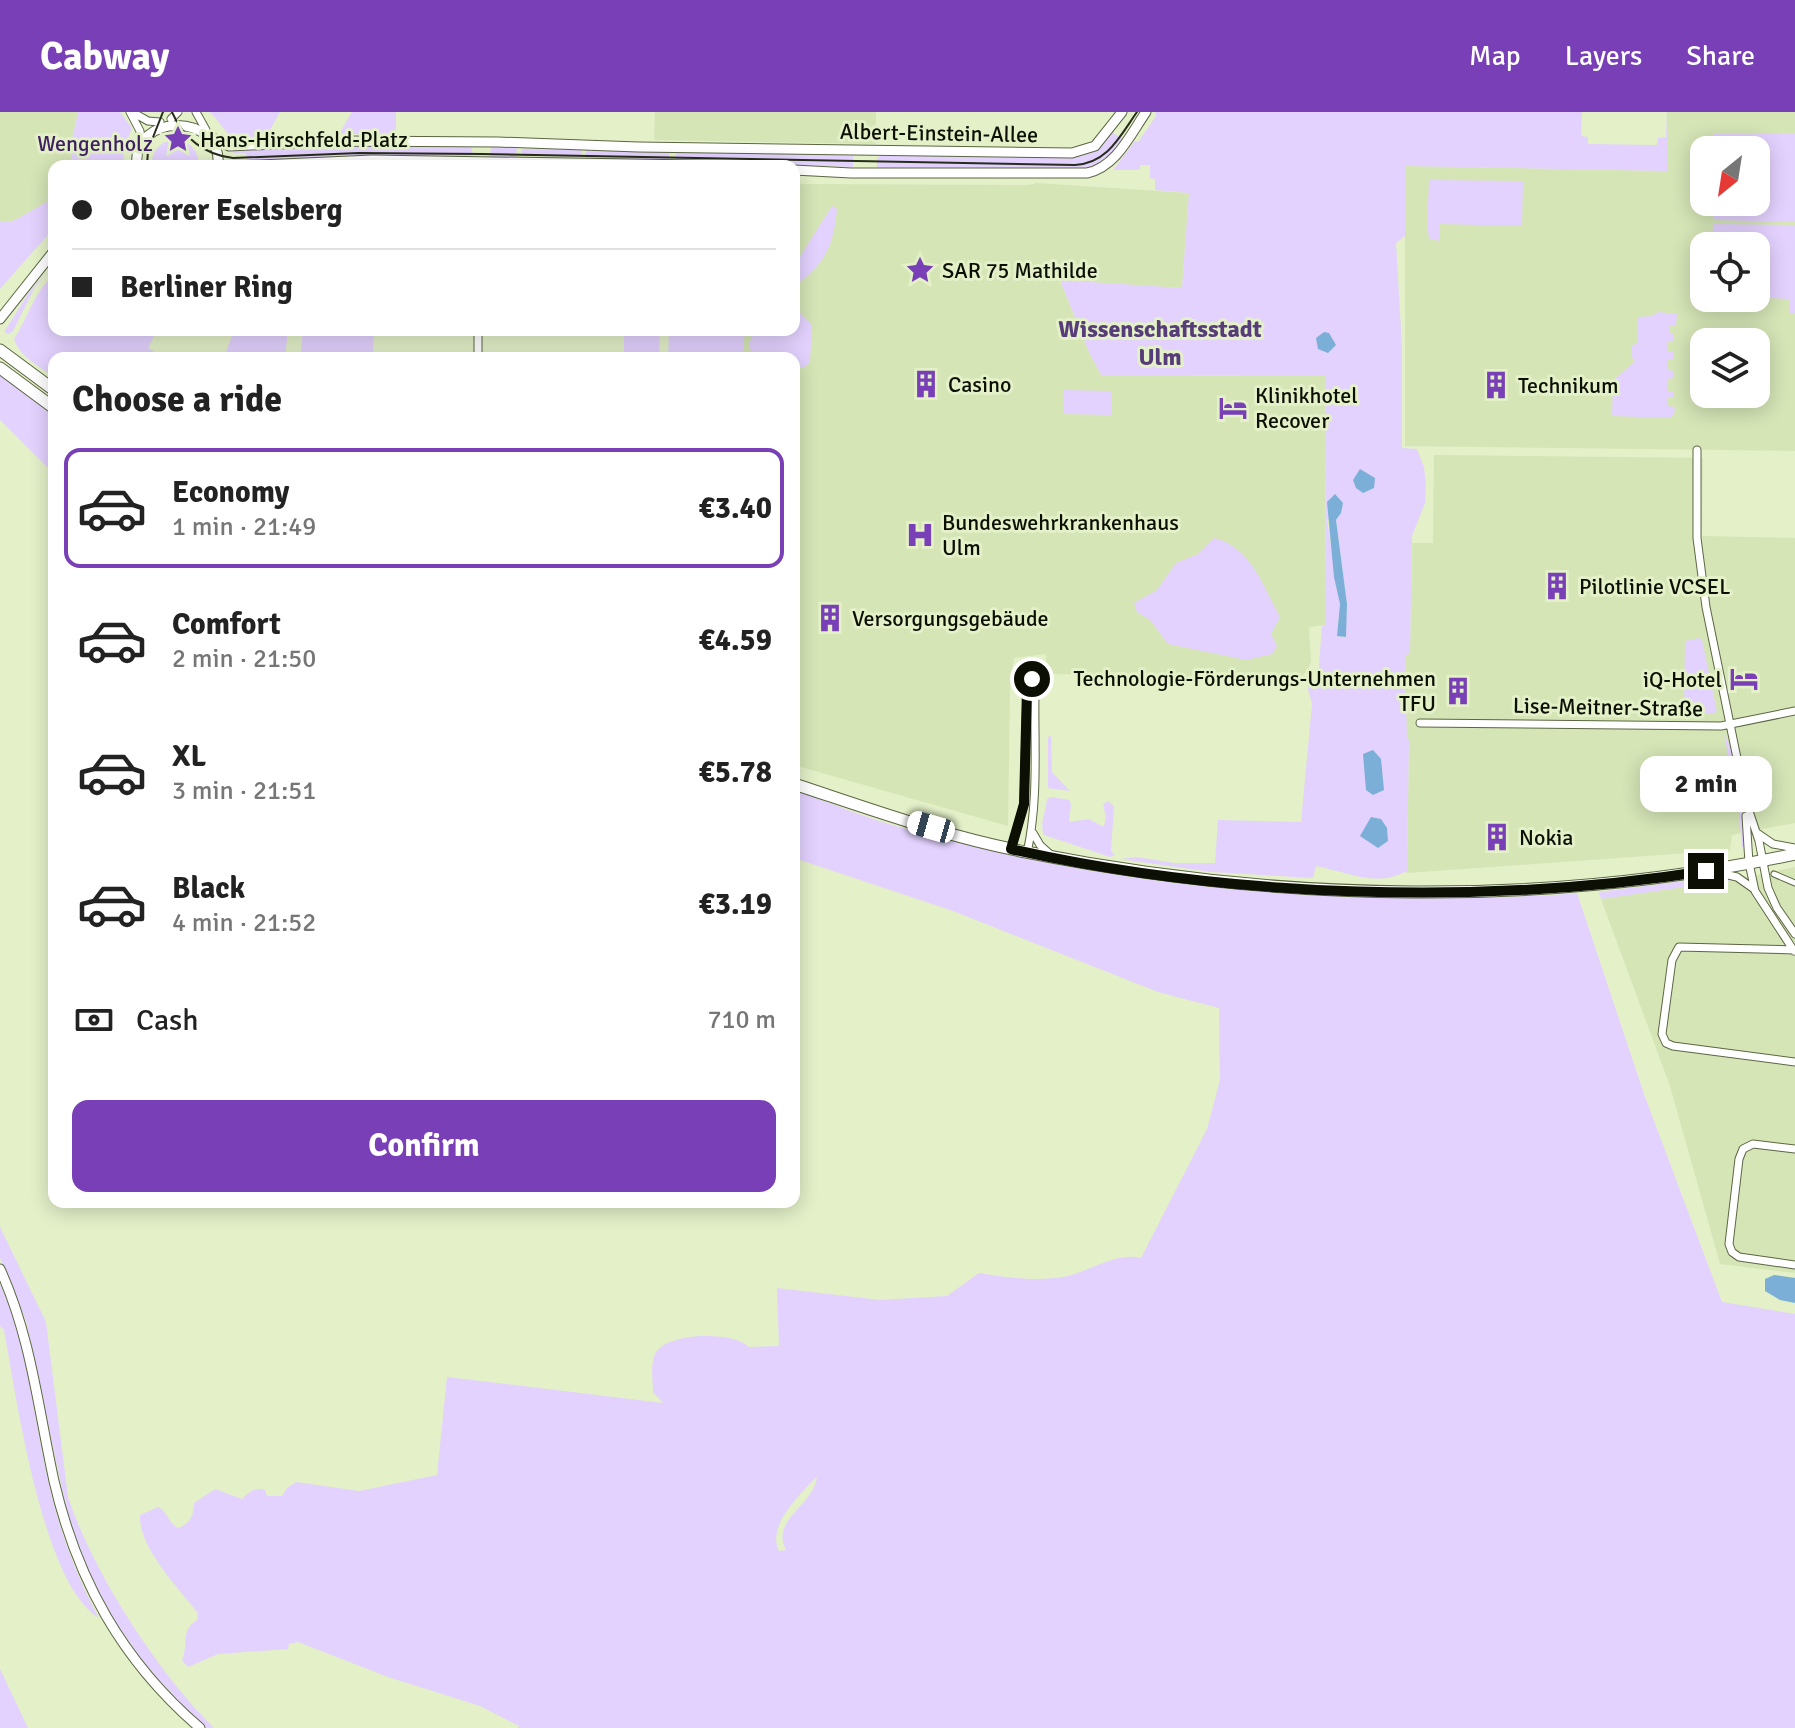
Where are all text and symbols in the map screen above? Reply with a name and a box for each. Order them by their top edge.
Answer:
text: Cabway [40,33,169,80]
text: Map [1469,39,1521,73]
text: Layers [1565,39,1642,73]
text: Share [1686,39,1755,73]
street label: Albert-Einstein-Allee [840,118,1038,148]
place icon: Hans-Hirschfeld-Platz [163,124,193,154]
place label: Hans-Hirschfeld-Platz [200,126,408,153]
park label: Wengenholz [37,130,153,157]
north arrow [1690,136,1770,216]
map controls [1690,136,1770,408]
text: Oberer Eselsberg [120,192,342,229]
button: locate [1690,232,1770,312]
place icon: SAR 75 Mathilde [905,255,935,285]
place label: SAR 75 Mathilde [942,257,1098,284]
text: Berliner Ring [120,269,293,306]
district label: Wissenschaftsstadt Ulm [1058,314,1262,372]
button: layers [1690,328,1770,408]
building icon: Casino [911,369,941,399]
building icon: Technikum [1481,370,1511,400]
place label: Casino [948,371,1011,398]
place label: Technikum [1518,372,1619,399]
text: Choose a ride [72,377,282,422]
place label: Klinikhotel Recover [1255,382,1358,434]
hotel icon: Klinikhotel Recover [1218,393,1248,423]
icon: car [76,472,148,544]
text: Economy [172,474,289,511]
text: €3.40 [699,490,772,527]
place label: Bundeswehrkrankenhaus Ulm [942,509,1179,561]
text: 1 min · 21:49 [172,511,316,543]
hospital icon: Bundeswehrkrankenhaus Ulm [905,520,935,550]
building icon: Pilotlinie VCSEL [1542,571,1572,601]
place label: Pilotlinie VCSEL [1579,573,1730,600]
building icon: Versorgungsgebäude [815,603,845,633]
icon: car [76,604,148,676]
place label: Versorgungsgebäude [852,605,1049,632]
text: Comfort [172,606,281,643]
text: €4.59 [699,622,772,659]
text: 2 min · 21:50 [172,643,316,675]
route start [1014,661,1050,697]
hotel icon: iQ-Hotel [1729,664,1759,694]
place label: Technologie-Förderungs-Unternehmen TFU [1074,665,1436,717]
place label: iQ-Hotel [1643,666,1722,693]
building icon: Technologie-Förderungs-Unternehmen TFU [1443,676,1473,706]
street label: Lise-Meitner-Straße [1513,692,1703,722]
icon: car [76,736,148,808]
text: XL [172,738,206,775]
text: €5.78 [699,754,772,791]
callout: 2 min [1640,755,1772,811]
text: 2 min [1675,768,1737,800]
text: 3 min · 21:51 [172,775,316,807]
car [905,809,957,845]
building icon: Nokia [1482,822,1512,852]
place label: Nokia [1519,824,1573,851]
route end [1688,853,1724,889]
icon: car [76,868,148,940]
text: Black [172,870,245,907]
text: €3.19 [699,886,772,923]
text: 4 min · 21:52 [172,907,316,939]
icon: cash [72,998,116,1042]
text: Cash [136,1002,199,1039]
text: 710 m [707,1004,776,1036]
button: Confirm [72,1100,776,1192]

